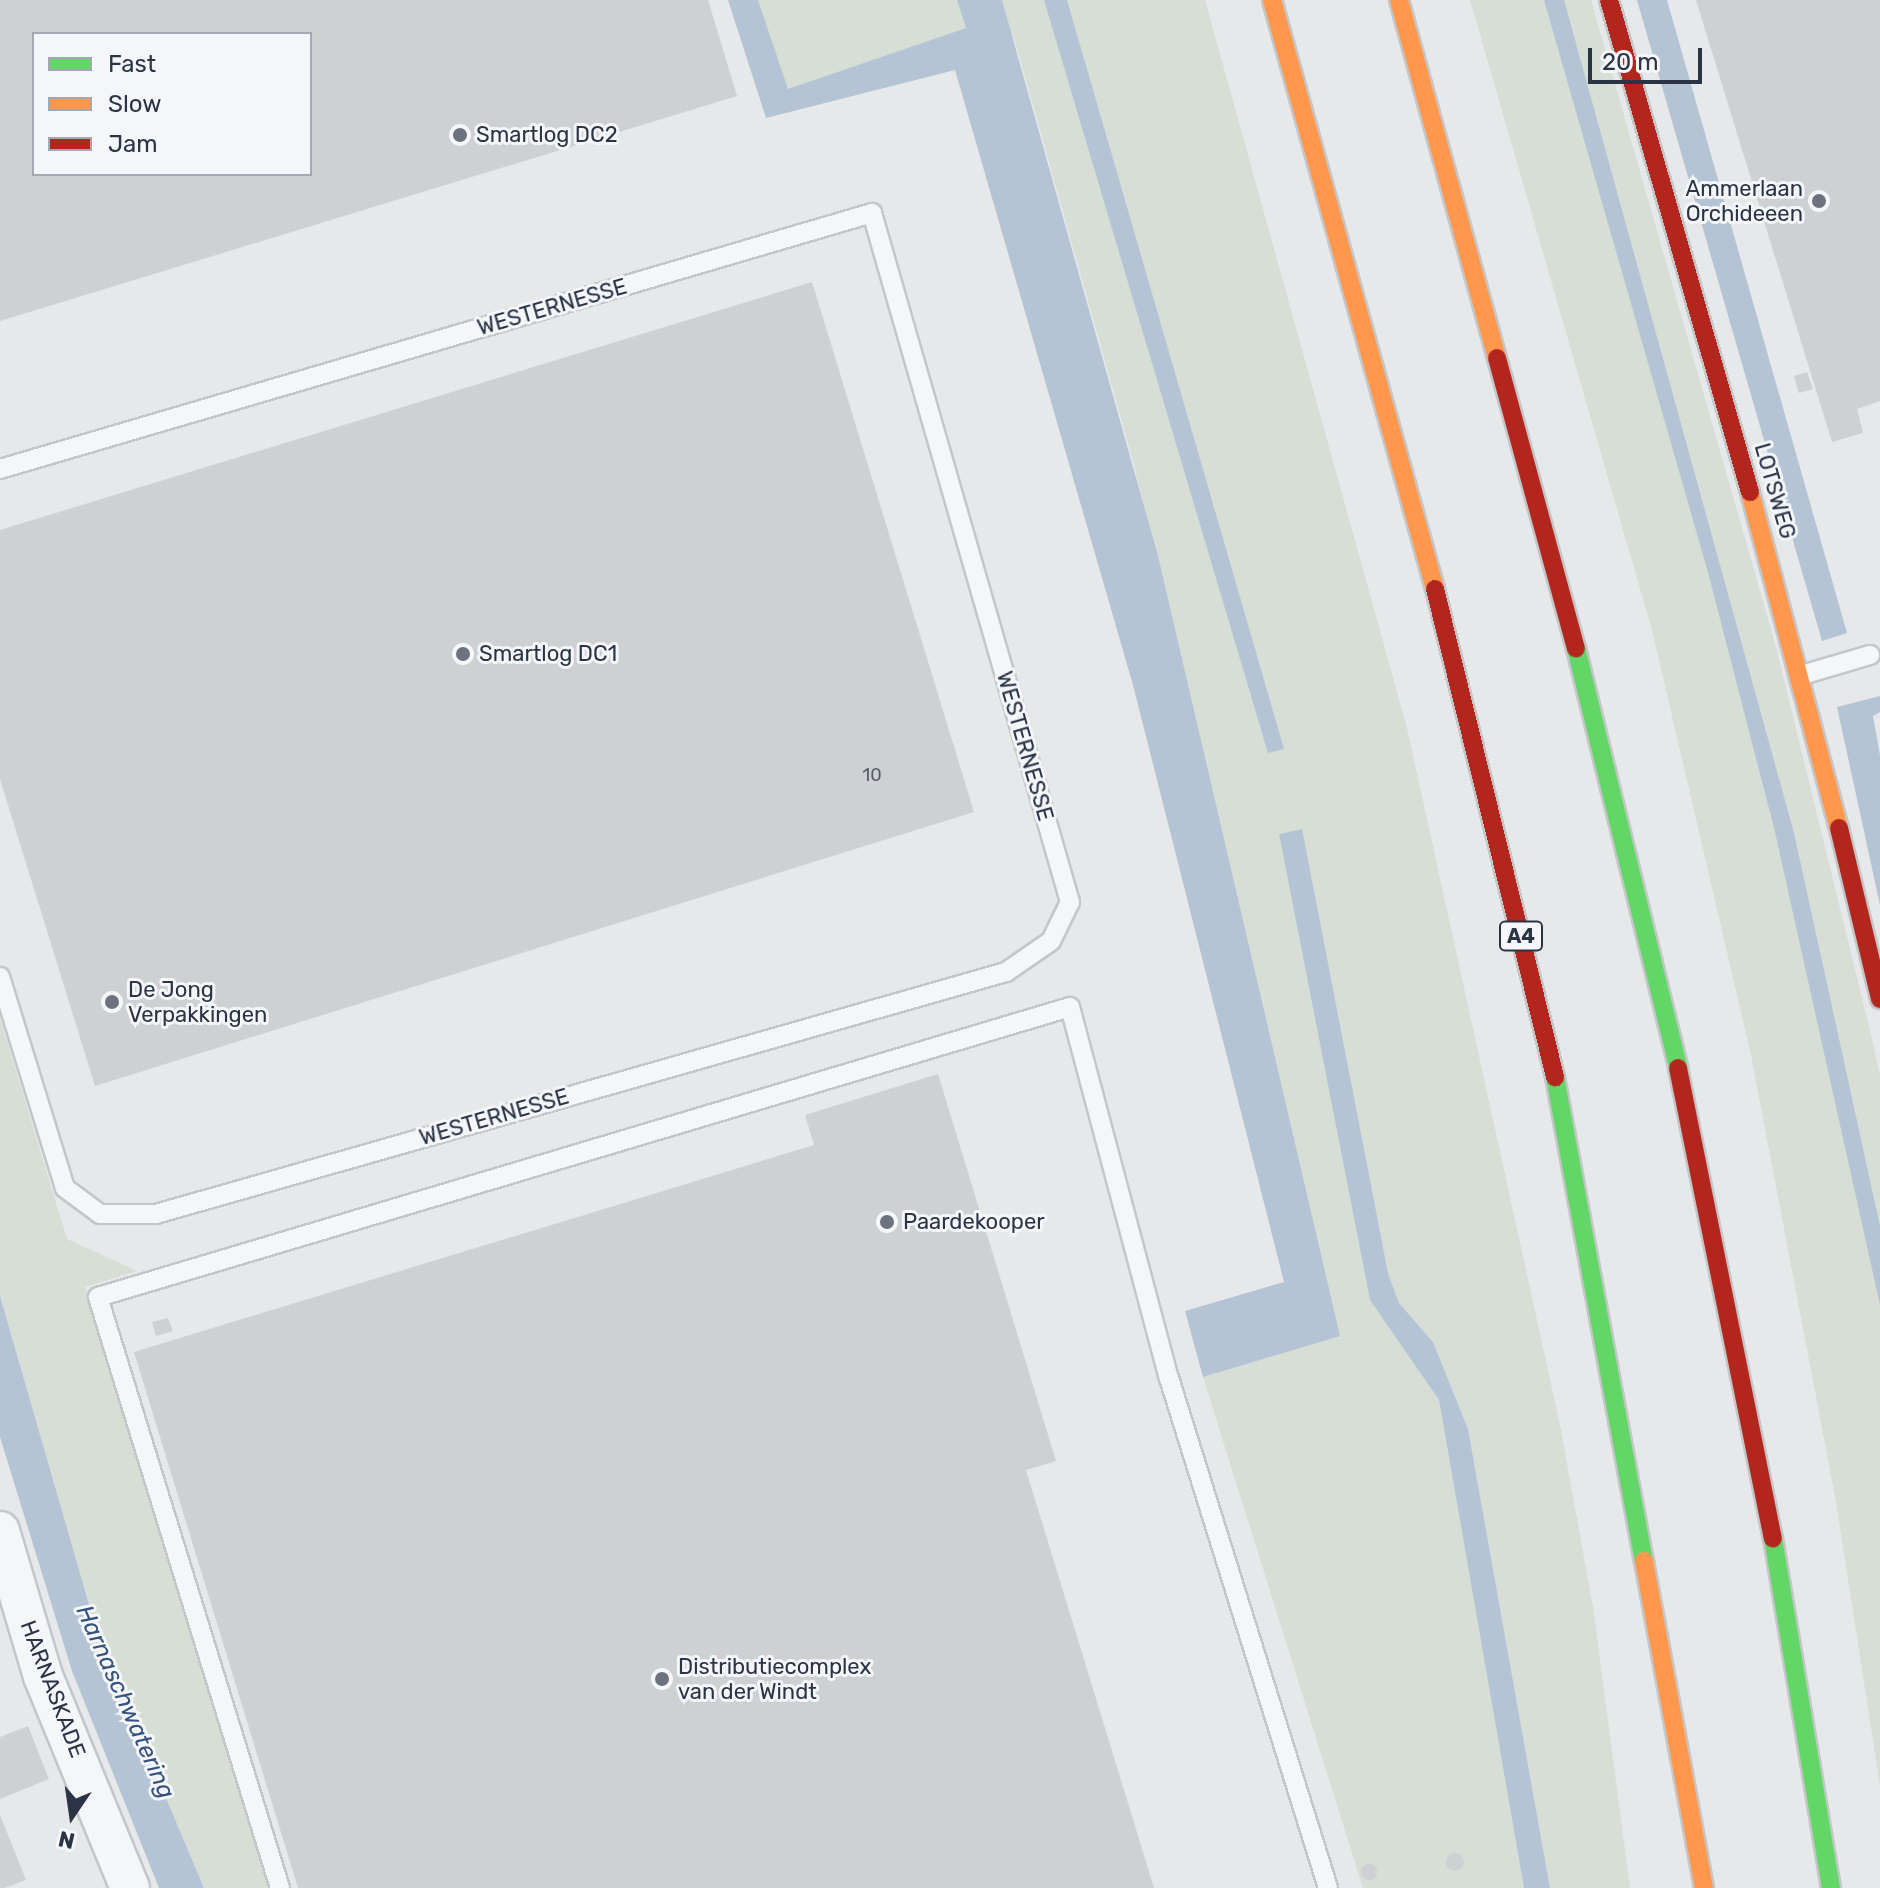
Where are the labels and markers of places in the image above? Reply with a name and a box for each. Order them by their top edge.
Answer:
place label: Smartlog DC2 [476,122,618,148]
marker: Smartlog DC2 [451,126,469,144]
place label: Ammerlaan Orchideeen [1685,175,1803,226]
marker: Ammerlaan Orchideeen [1810,192,1828,210]
place label: Smartlog DC1 [479,641,617,667]
marker: Smartlog DC1 [454,645,472,663]
place label: De Jong Verpakkingen [128,976,267,1028]
marker: De Jong Verpakkingen [103,993,121,1011]
place label: Paardekooper [903,1209,1045,1235]
marker: Paardekooper [878,1213,896,1231]
place label: Distributiecomplex van der Windt [678,1653,871,1704]
marker: Distributiecomplex van der Windt [653,1670,671,1688]

